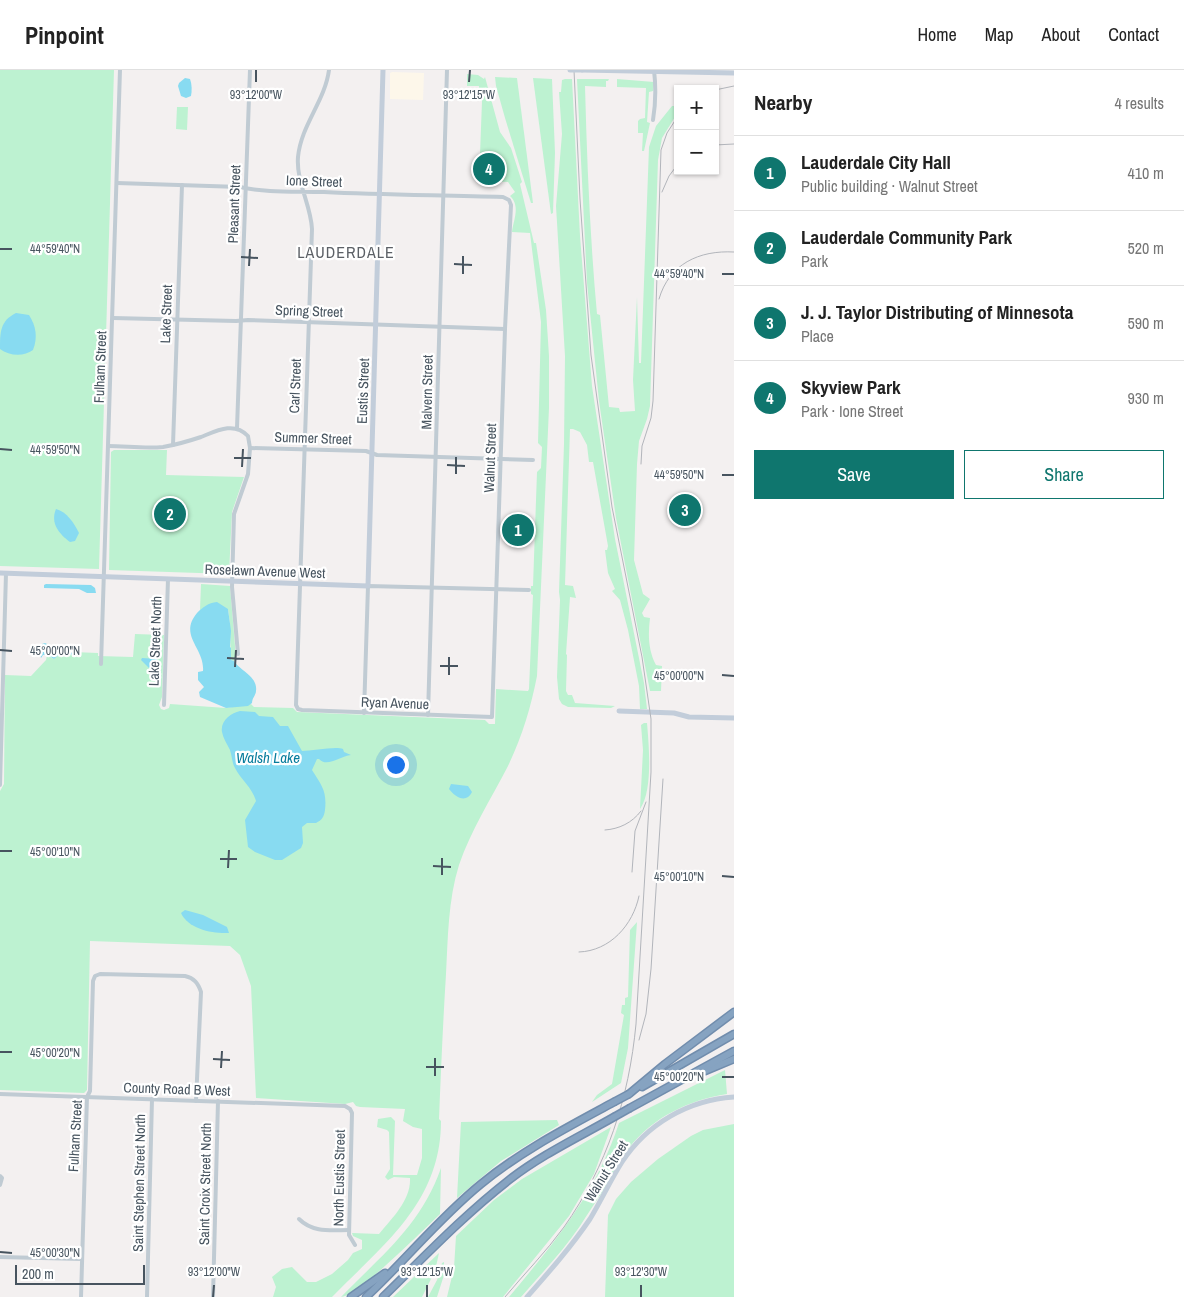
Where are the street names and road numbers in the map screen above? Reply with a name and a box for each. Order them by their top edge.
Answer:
street label: Pleasant Street [224,164,244,244]
street label: Ione Street [286,171,342,191]
street label: Lake Street [156,284,176,344]
street label: Spring Street [275,301,343,321]
street label: Fulham Street [90,331,110,403]
street label: Malvern Street [417,355,437,429]
street label: Carl Street [285,358,305,414]
street label: Eustis Street [353,358,373,424]
street label: Walnut Street [480,423,500,493]
street label: Summer Street [274,428,352,448]
street label: Roselawn Avenue West [204,560,326,582]
street label: Lake Street North [144,596,166,686]
street label: Ryan Avenue [361,693,429,713]
street label: County Road B West [123,1078,231,1100]
street label: Fulham Street [64,1100,86,1172]
street label: Saint Stephen Street North [129,1114,149,1252]
street label: Saint Croix Street North [195,1123,215,1245]
street label: North Eustis Street [329,1129,349,1227]
street label: Walnut Street [580,1137,632,1205]

